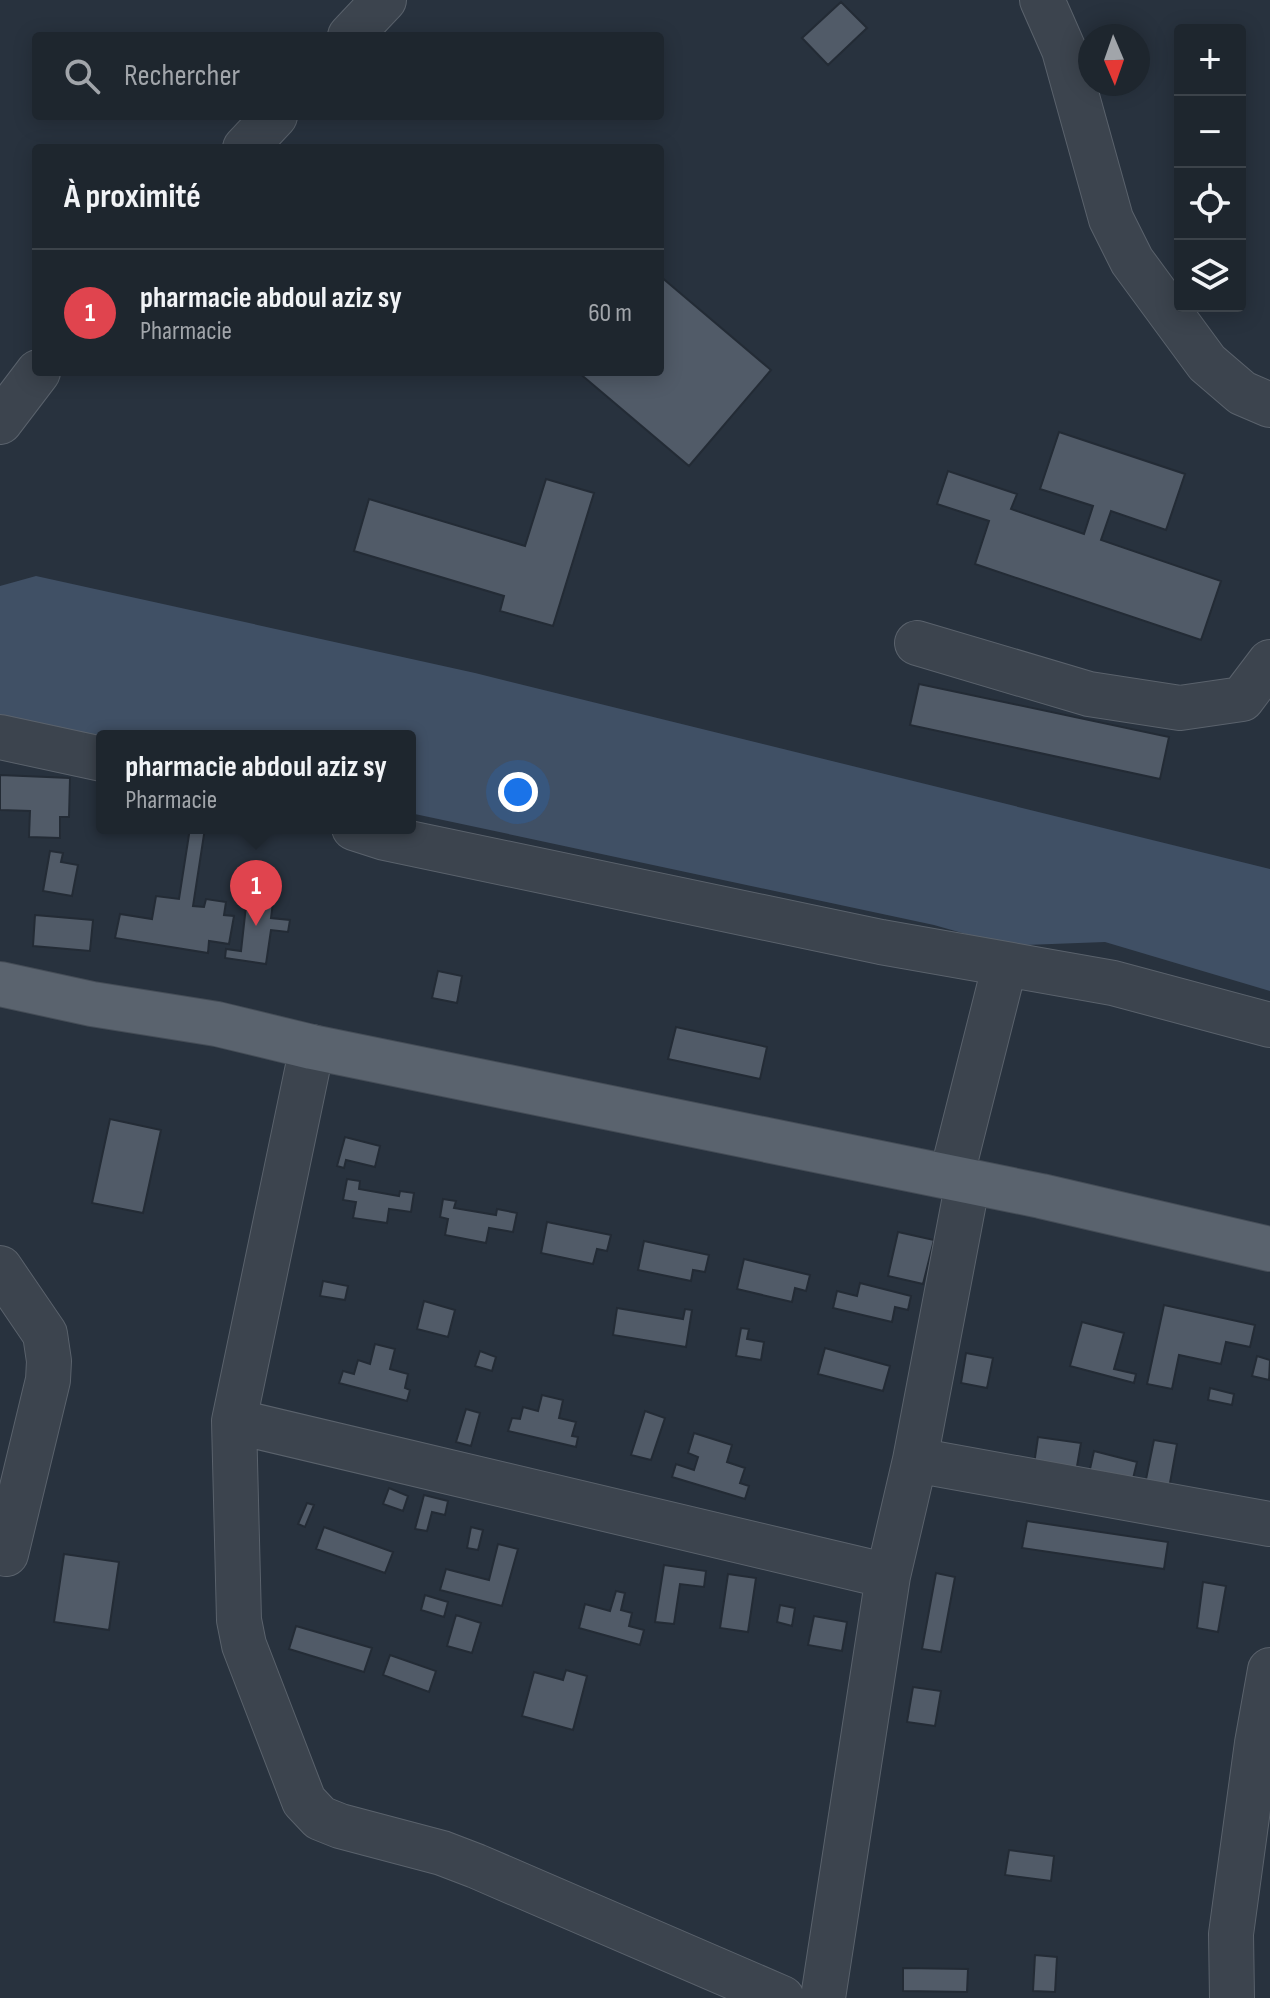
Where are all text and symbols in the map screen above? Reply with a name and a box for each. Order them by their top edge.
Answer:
north arrow [1078,24,1150,96]
map controls [1174,24,1246,312]
button: + [1174,24,1246,96]
search box [32,32,664,120]
icon: search [60,54,104,98]
text: Rechercher [124,58,240,94]
button: − [1174,96,1246,168]
button: locate [1174,168,1246,240]
text: À proximité [64,176,201,217]
button: layers [1174,240,1246,312]
text: pharmacie abdoul aziz sy [140,280,402,316]
text: 1 [85,298,95,329]
text: 60 m [588,298,632,329]
text: Pharmacie [140,316,232,347]
popup [96,730,416,834]
text: pharmacie abdoul aziz sy [125,749,387,785]
your location [498,772,538,812]
text: Pharmacie [125,785,217,816]
pin: 1 [230,860,282,926]

